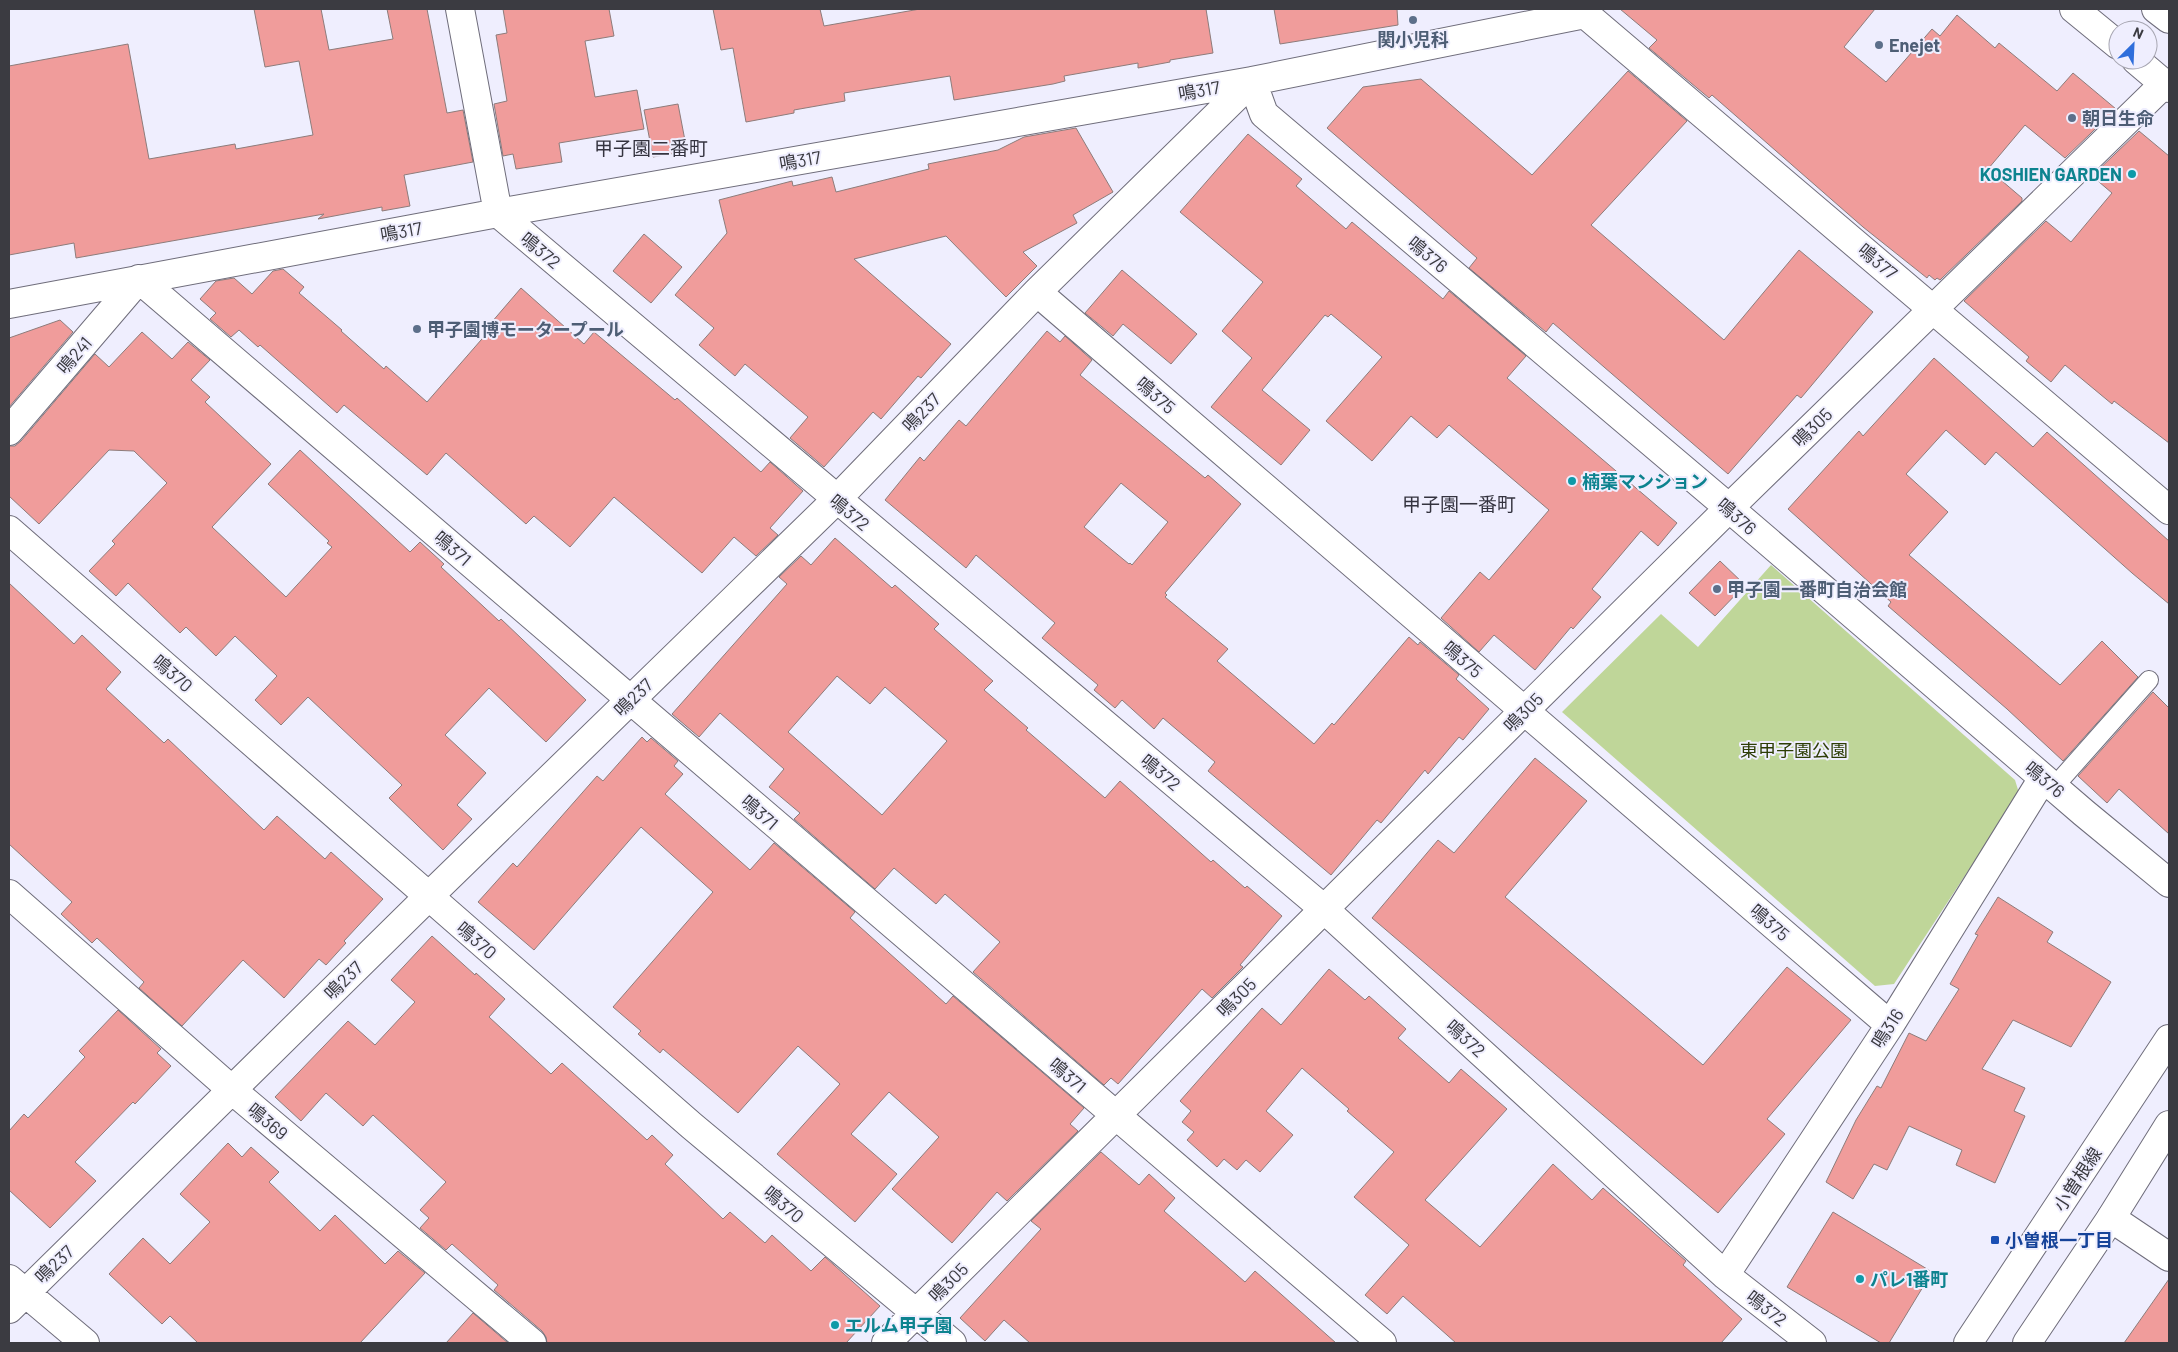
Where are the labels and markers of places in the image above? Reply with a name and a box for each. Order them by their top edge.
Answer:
marker: 関小児科 [1407,14,1419,26]
place label: 関小児科 [1377,28,1449,50]
place label: Enejet [1889,34,1940,56]
marker: Enejet [1873,39,1885,51]
place label: 朝日生命 [2082,107,2154,129]
marker: 朝日生命 [2066,112,2078,124]
place label: KOSHIEN GARDEN [1980,163,2122,185]
marker: KOSHIEN GARDEN [2126,168,2138,180]
place label: 甲子園博モータープール [427,318,624,340]
marker: 甲子園博モータープール [411,323,423,335]
place label: 楠葉マンション [1582,470,1708,492]
marker: 楠葉マンション [1566,475,1578,487]
place label: 甲子園一番町自治会館 [1727,578,1907,600]
marker: 甲子園一番町自治会館 [1711,583,1723,595]
place label: 小曽根一丁目 [2005,1229,2113,1251]
marker: 小曽根一丁目 [1989,1234,2001,1246]
place label: パレ1番町 [1870,1268,1948,1290]
marker: パレ1番町 [1854,1273,1866,1285]
place label: エルム甲子園 [845,1314,953,1336]
marker: エルム甲子園 [829,1319,841,1331]

